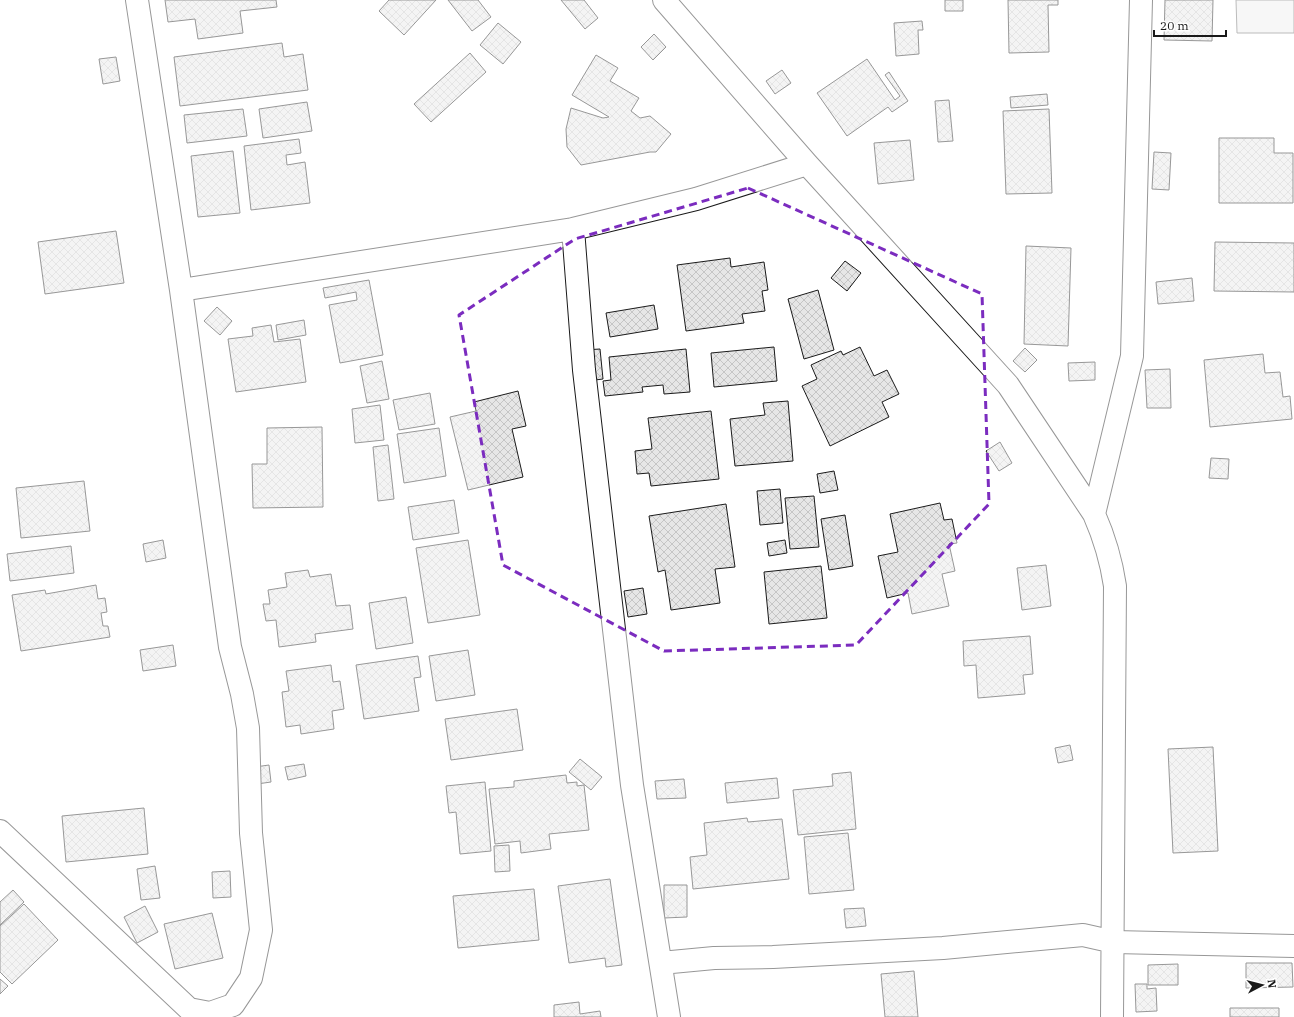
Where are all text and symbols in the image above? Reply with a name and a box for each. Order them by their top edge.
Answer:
scale bar [1154,12,1226,38]
text: 20 m [1160,18,1189,33]
north arrow [1242,965,1282,1005]
text: N [1264,979,1279,989]

